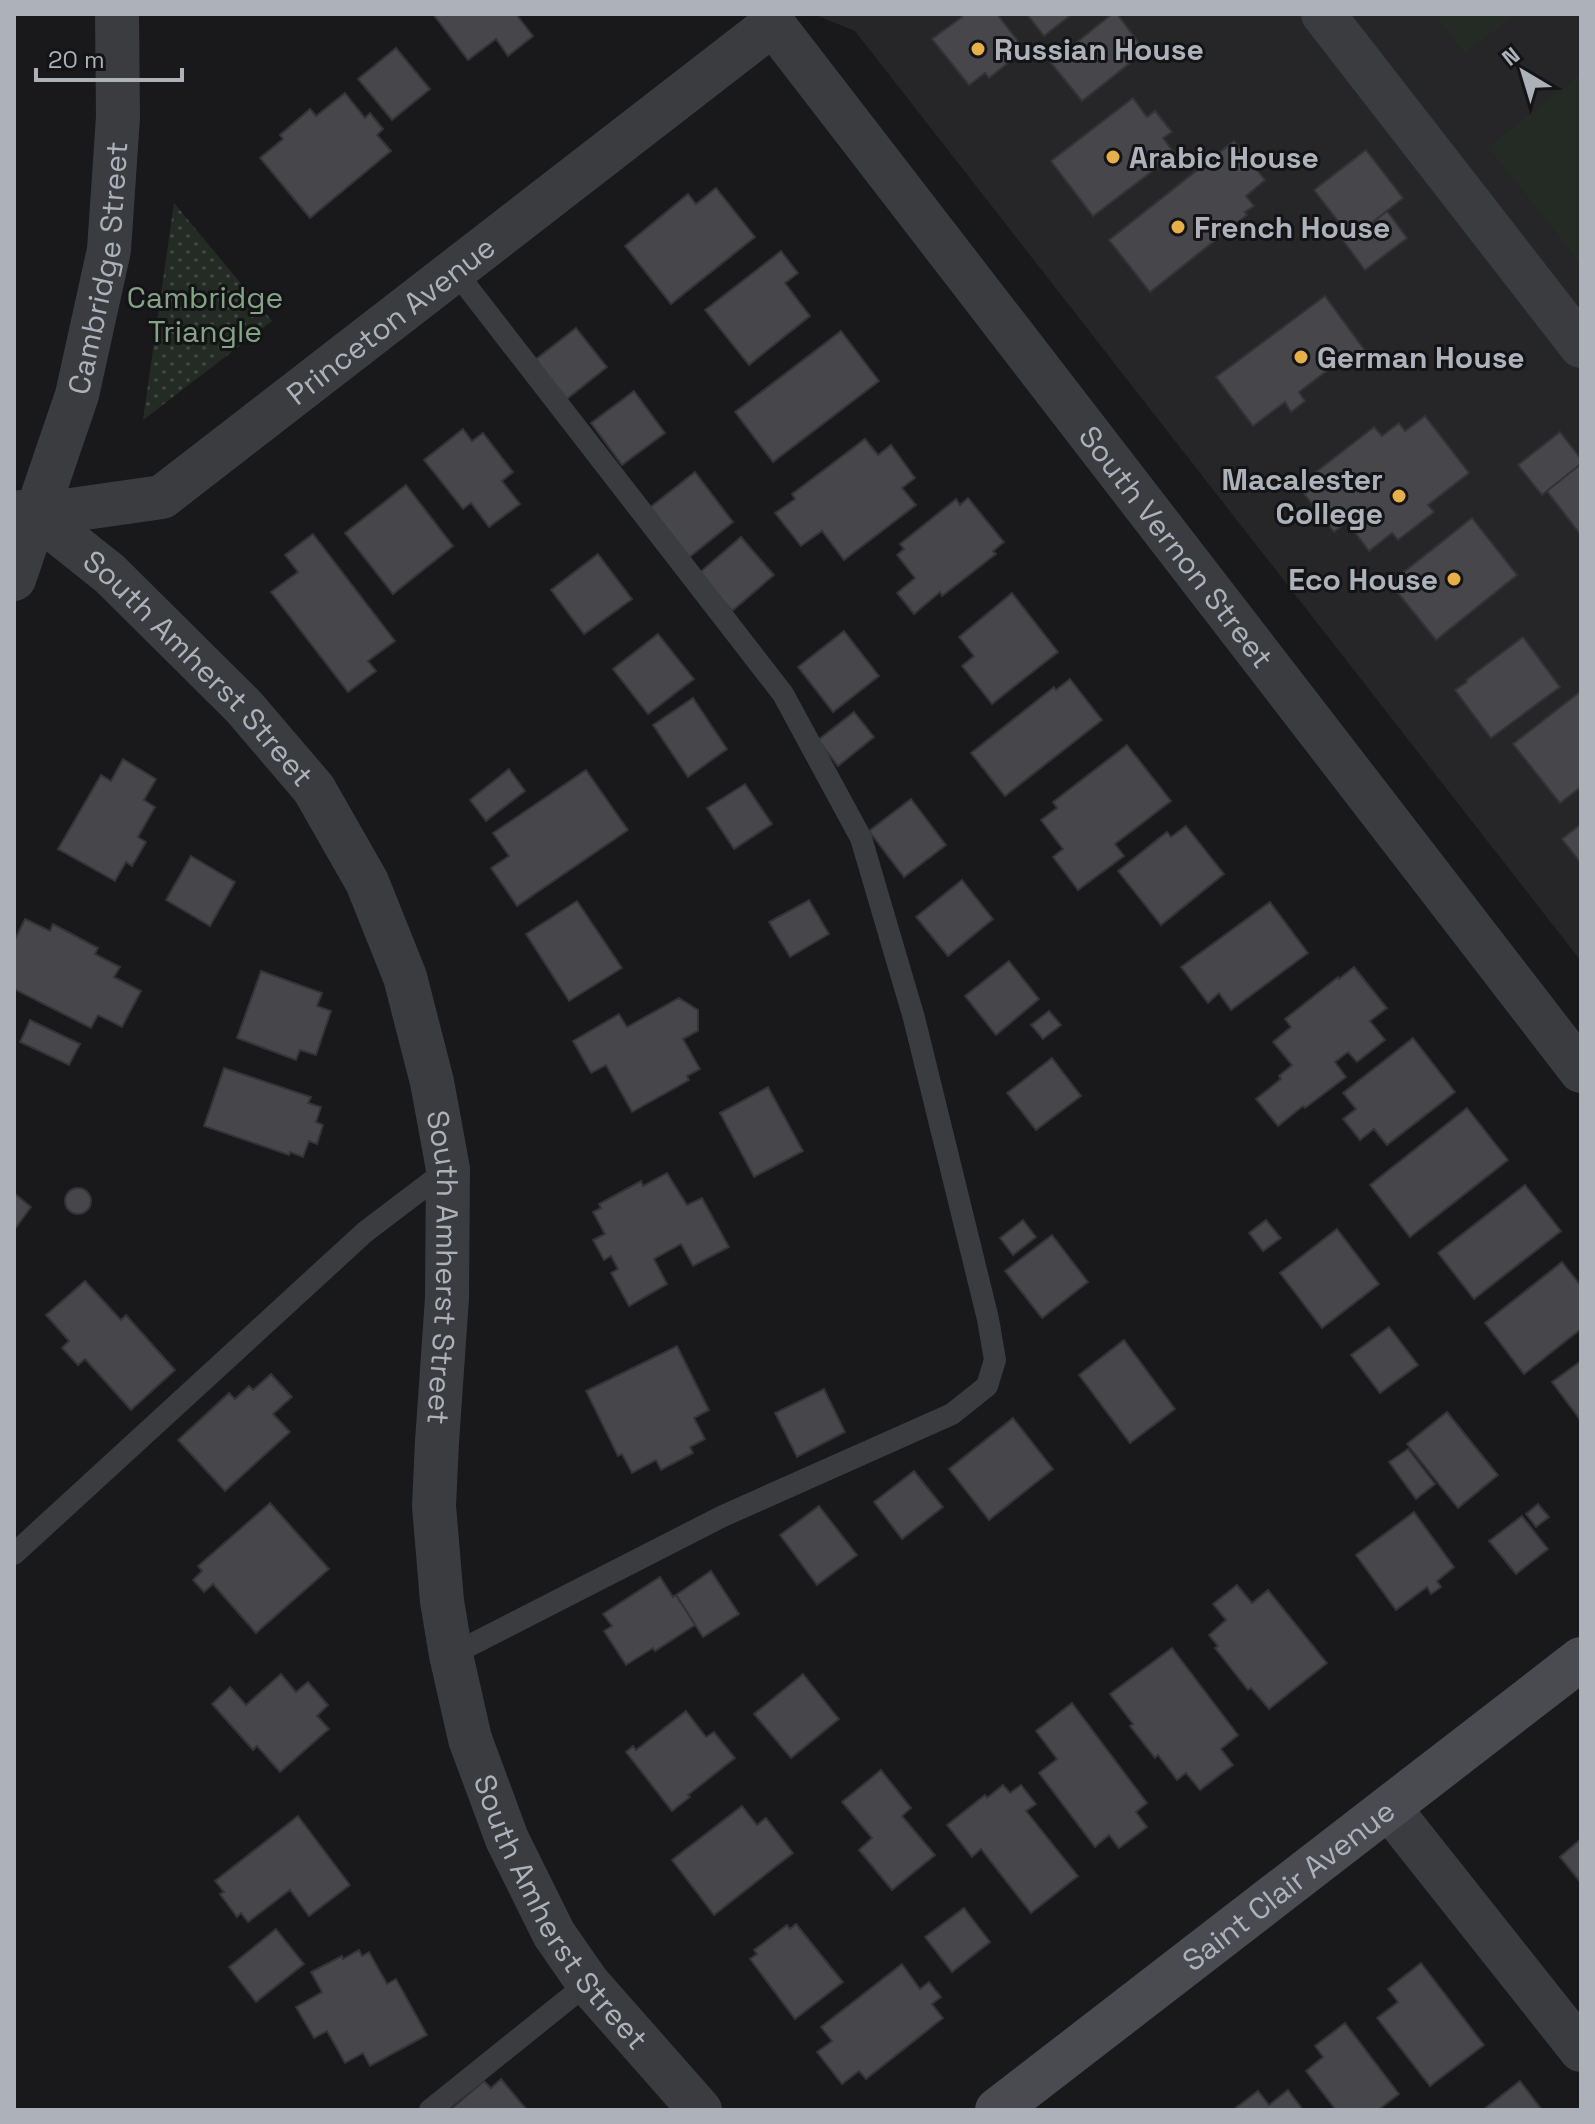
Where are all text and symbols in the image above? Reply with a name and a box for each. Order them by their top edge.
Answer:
place label: Russian House [994,30,1204,69]
scale bar [36,32,182,82]
north arrow [1483,32,1563,112]
marker: Russian House [969,40,987,58]
text: N [1496,41,1525,72]
text: 20 m [48,44,105,75]
place label: Arabic House [1129,138,1319,177]
street label: Cambridge Street [58,140,136,398]
marker: Arabic House [1104,148,1122,166]
place label: French House [1194,208,1390,247]
marker: French House [1169,218,1187,236]
street label: Princeton Avenue [278,227,503,413]
park label: Cambridge Triangle [127,278,283,351]
place label: German House [1317,338,1525,377]
marker: German House [1292,348,1310,366]
street label: South Vernon Street [1071,418,1282,676]
place label: Macalester College [1222,460,1383,533]
marker: Macalester College [1390,487,1408,505]
street label: South Amherst Street [75,541,322,794]
place label: Eco House [1288,560,1438,599]
marker: Eco House [1445,570,1463,588]
street label: South Amherst Street [418,1107,468,1426]
street label: South Amherst Street [465,1769,657,2057]
street label: Saint Clair Avenue [1174,1791,1402,1979]

